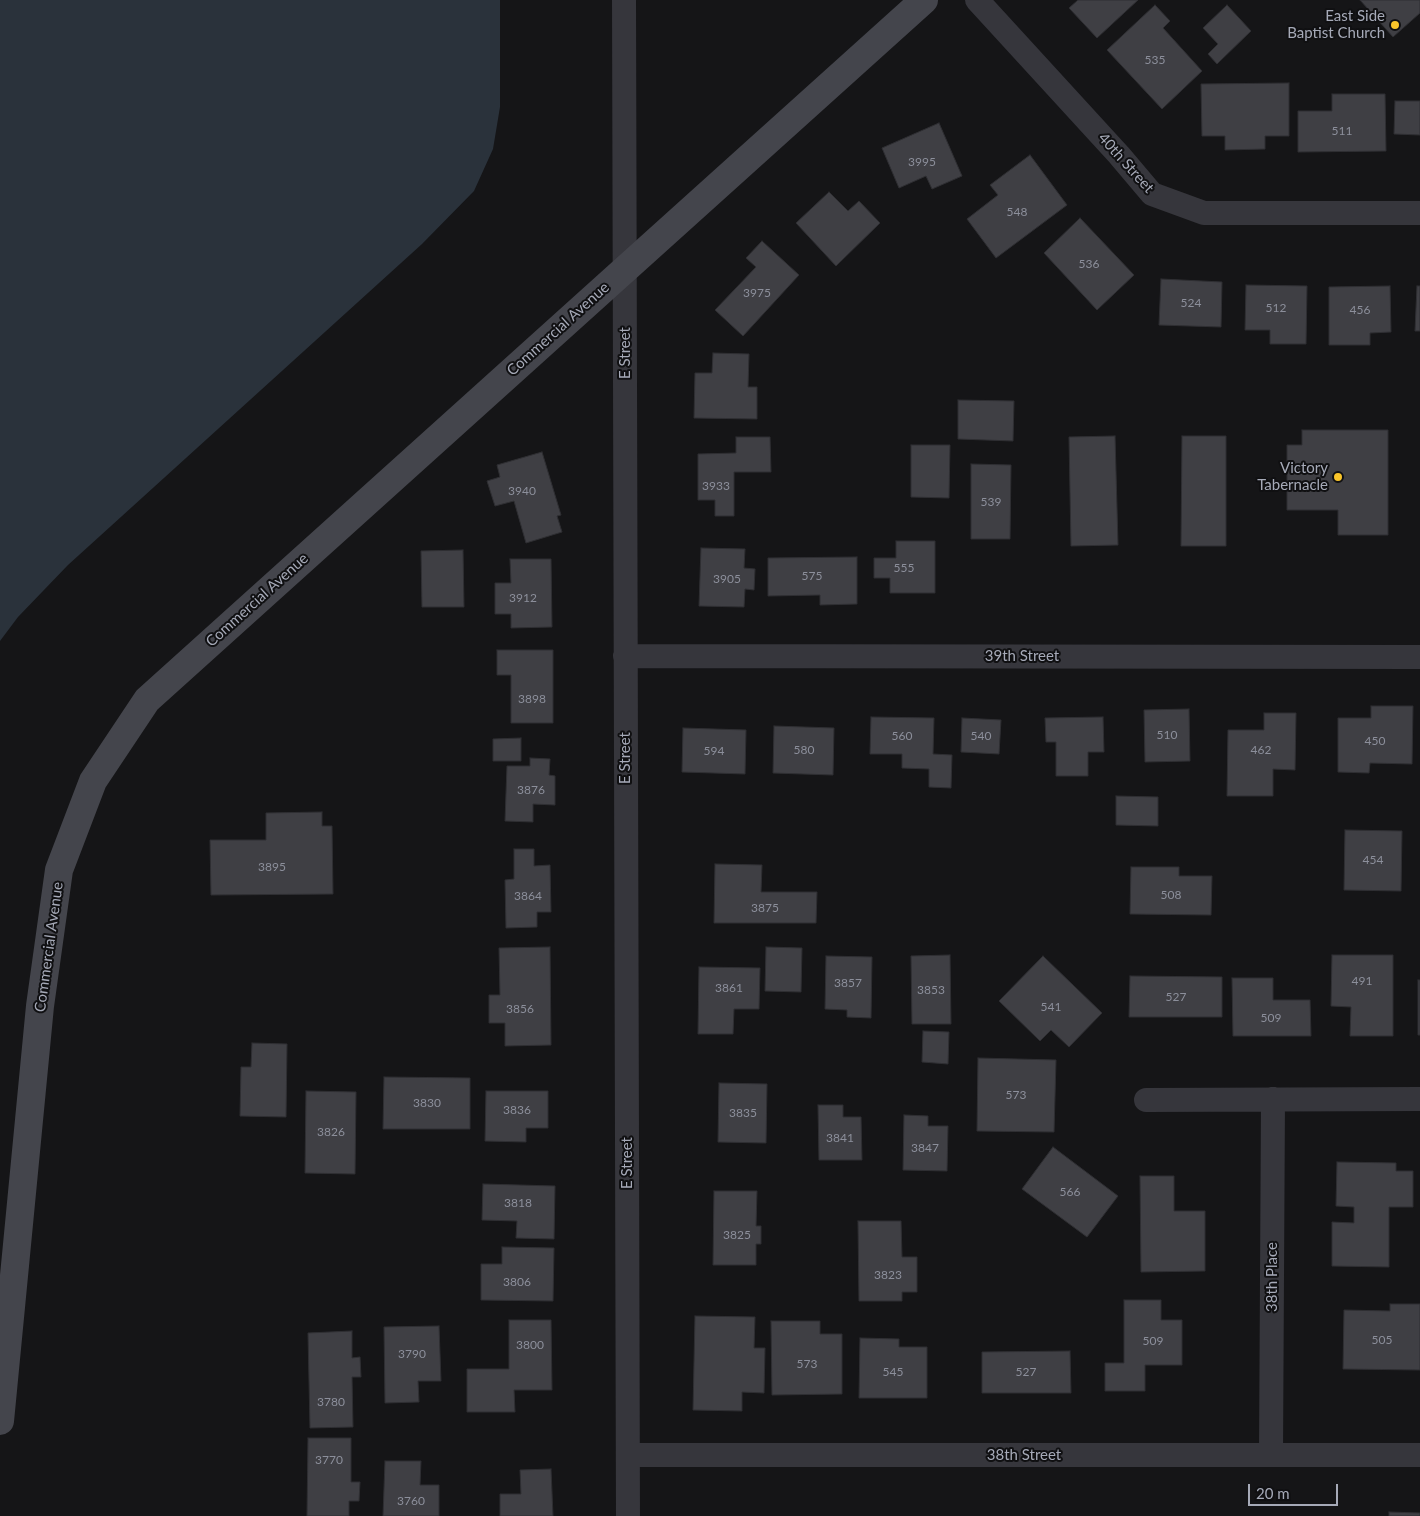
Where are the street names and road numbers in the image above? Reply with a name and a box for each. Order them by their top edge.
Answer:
street label: 40th Street [1094,129,1158,197]
street label: Commercial Avenue [503,278,613,380]
street label: E Street [616,327,634,379]
street label: Commercial Avenue [202,549,312,651]
street label: 39th Street [985,647,1059,665]
street label: E Street [616,732,634,784]
street label: Commercial Avenue [31,881,67,1013]
street label: E Street [618,1137,636,1189]
street label: 38th Place [1263,1242,1281,1312]
street label: 38th Street [987,1446,1061,1464]

